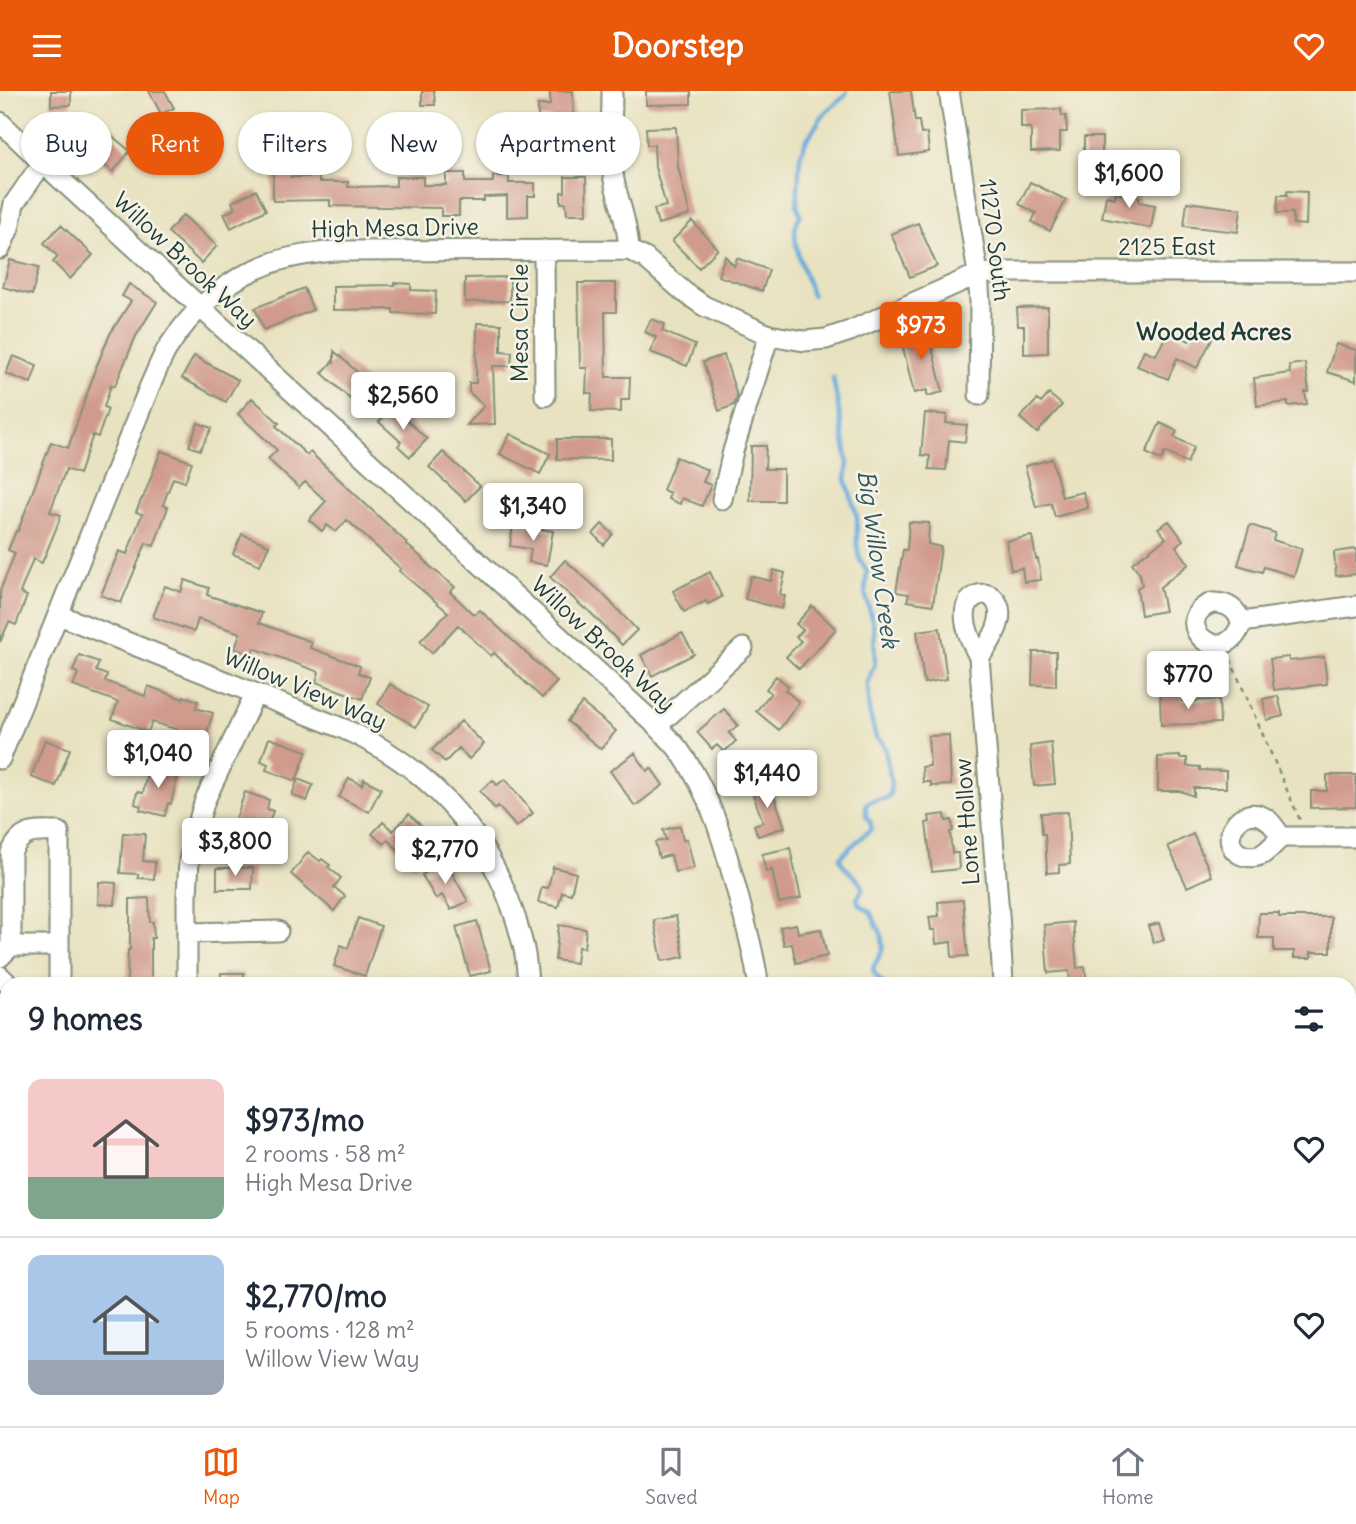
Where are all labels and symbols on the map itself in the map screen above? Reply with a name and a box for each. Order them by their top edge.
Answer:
pin: $1,600 [1072,151,1186,210]
street label: 11270 South [974,177,1017,303]
street label: Willow Brook Way [107,185,263,334]
street label: High Mesa Drive [311,212,479,243]
street label: 2125 East [1118,232,1216,261]
street label: Mesa Circle [505,264,534,382]
pin: $973 [880,303,962,362]
district label: Wooded Acres [1136,316,1292,346]
pin: $2,560 [346,373,460,432]
water label: Big Willow Creek [852,468,907,651]
pin: $1,340 [476,483,590,543]
street label: Willow Brook Way [525,569,681,718]
street label: Willow View Way [219,641,391,736]
pin: $770 [1147,651,1229,711]
pin: $1,040 [101,731,215,790]
pin: $1,440 [710,751,824,810]
street label: Lone Hollow [948,758,985,886]
pin: $3,800 [178,819,292,878]
pin: $2,770 [388,827,502,886]

